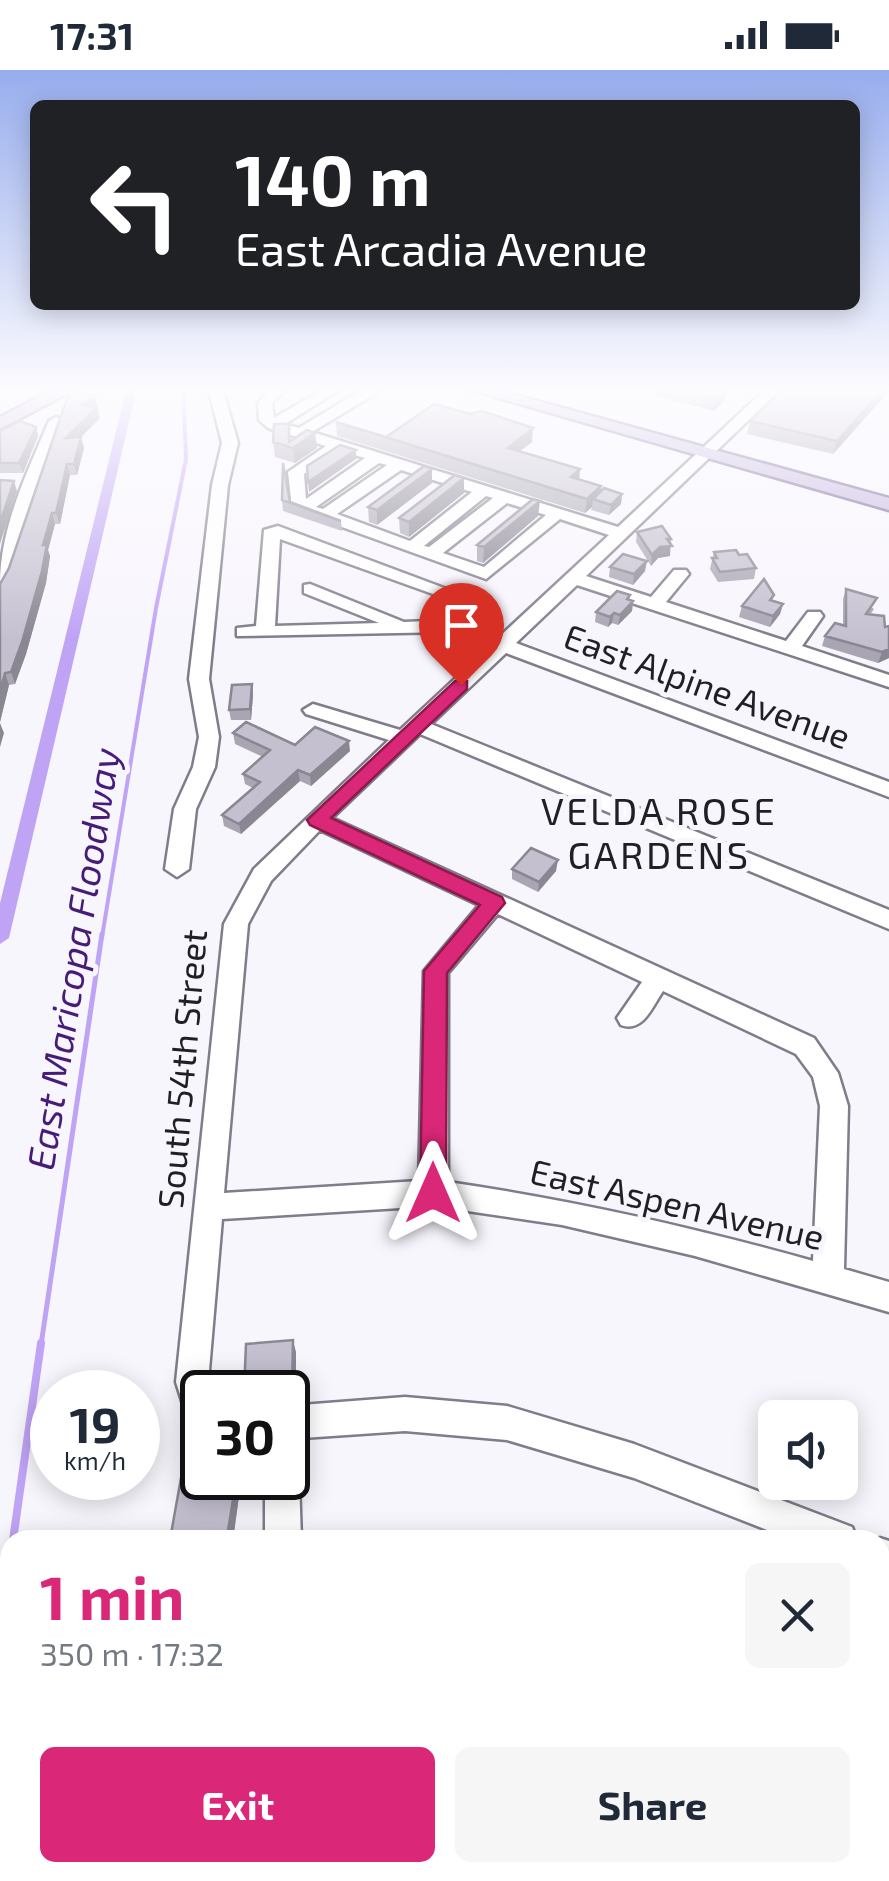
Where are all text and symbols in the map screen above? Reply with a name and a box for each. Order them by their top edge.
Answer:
text: 17:31 [50,12,134,58]
text: 140 m [235,136,431,220]
icon: left [70,140,200,270]
text: East Arcadia Avenue [235,221,647,275]
pin [419,583,504,686]
icon: arrive [434,598,489,653]
street label: East Alpine Avenue [559,614,856,756]
water label: East Maricopa Floodway [16,744,128,1173]
district label: VELDA ROSE GARDENS [541,787,777,877]
street label: South 54th Street [148,928,214,1210]
position arrow [381,1141,485,1245]
street label: East Aspen Avenue [527,1149,828,1257]
speed limit sign: 30 [180,1370,310,1500]
text: 19 [69,1393,121,1453]
map controls [758,1400,858,1500]
button: sound [758,1400,858,1500]
text: km/h [64,1445,126,1475]
text: 1 min [40,1560,184,1632]
button: close [745,1563,850,1668]
text: 350 m · 17:32 [40,1634,224,1672]
button: Exit [40,1747,435,1862]
button: Share [455,1747,850,1862]

